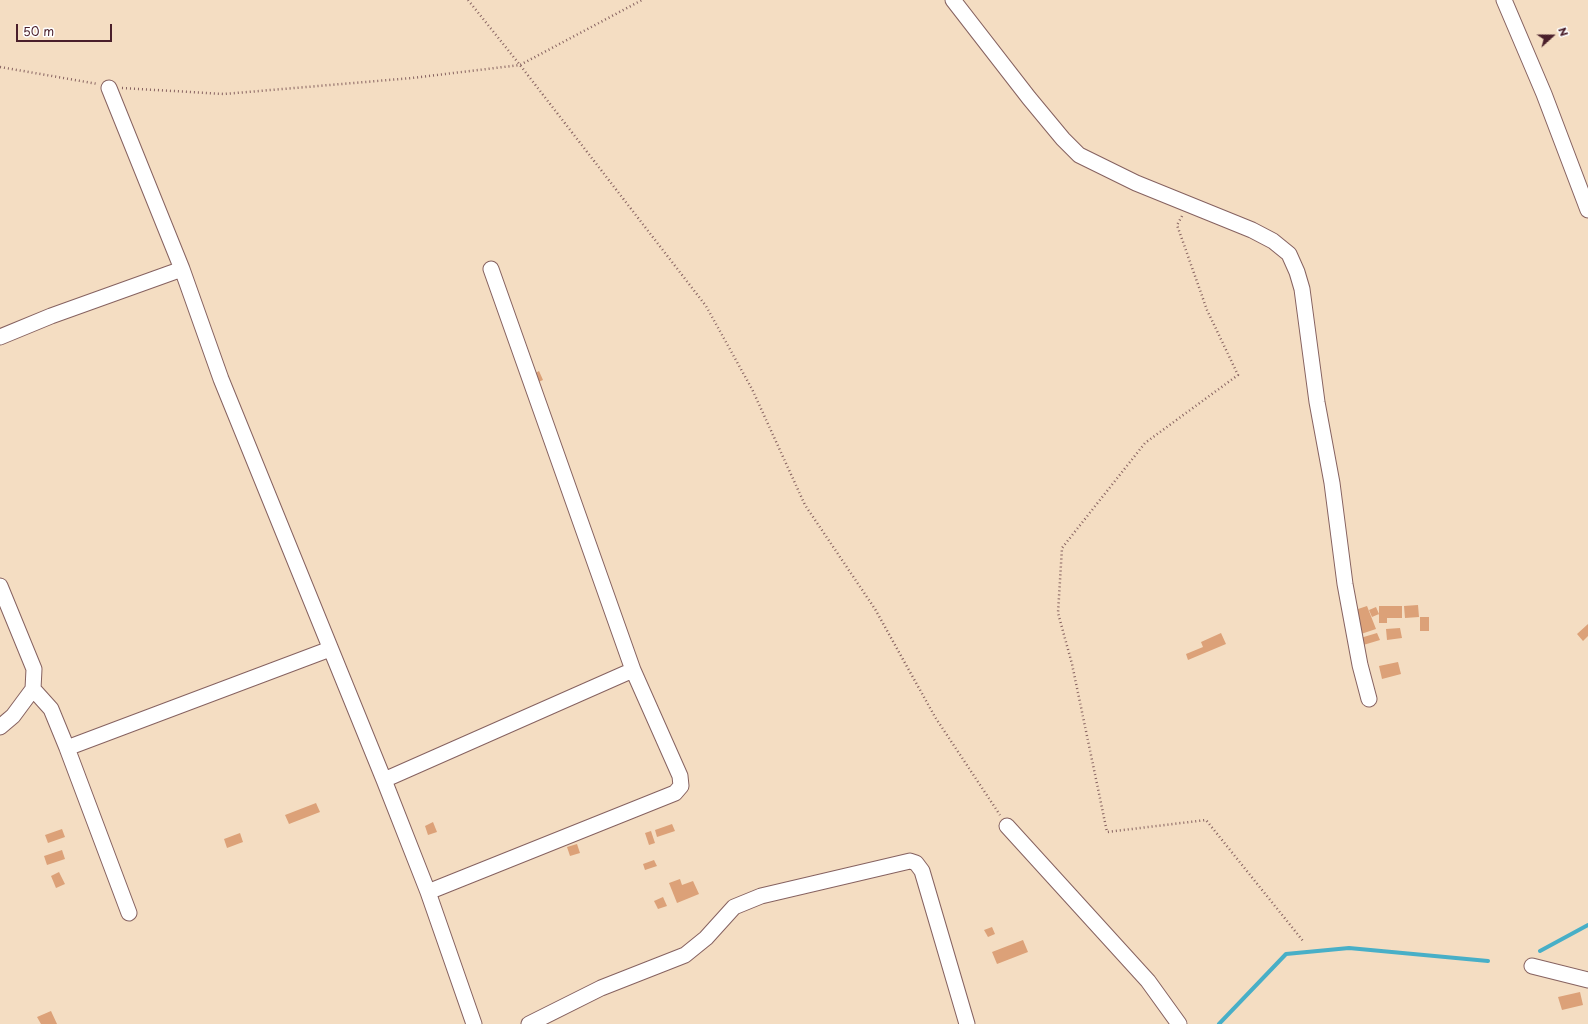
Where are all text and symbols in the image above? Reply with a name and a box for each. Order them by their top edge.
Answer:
scale bar [18,16,114,42]
north arrow [1532,16,1572,56]
text: 50 m [23,22,54,40]
text: N [1554,24,1573,39]

